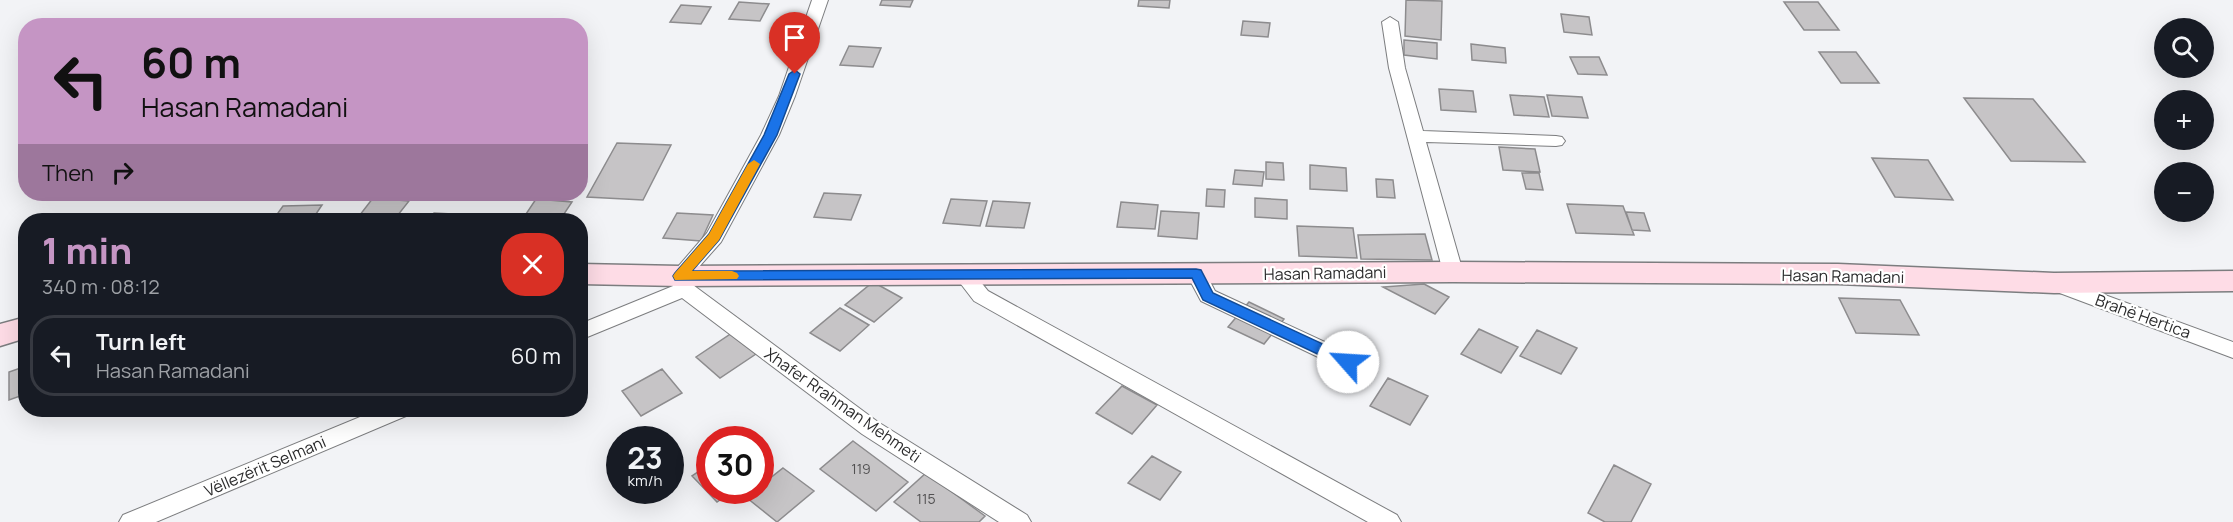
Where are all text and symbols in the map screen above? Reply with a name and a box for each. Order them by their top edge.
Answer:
pin [769,12,820,74]
map controls [2154,18,2214,222]
button: search [2154,18,2214,78]
icon: arrive [778,21,811,54]
text: 60 m [141,33,241,91]
icon: left [42,42,120,120]
text: Hasan Ramadani [141,88,348,125]
button: + [2154,90,2214,150]
icon: right [106,156,139,189]
text: Then [42,158,94,188]
button: − [2154,162,2214,222]
text: 1 min [42,226,132,275]
button: close [501,233,564,296]
street label: Hasan Ramadani [1263,261,1387,285]
street label: Hasan Ramadani [1781,264,1905,288]
text: 340 m · 08:12 [42,273,160,300]
street label: Brahë Hertica [2092,289,2194,343]
text: Turn left [96,327,186,357]
position arrow [1316,330,1380,394]
icon: left [45,339,78,372]
text: 60 m [511,341,561,371]
street label: Xhafer Rrahman Mehmeti [760,343,926,467]
text: Hasan Ramadani [96,357,250,384]
speed limit sign: 30 [696,426,774,504]
street label: Vëllezërit Selmani [201,430,329,502]
text: 23 [627,437,663,478]
house number: 119 [851,459,871,478]
text: km/h [628,470,662,491]
house number: 115 [916,489,936,508]

